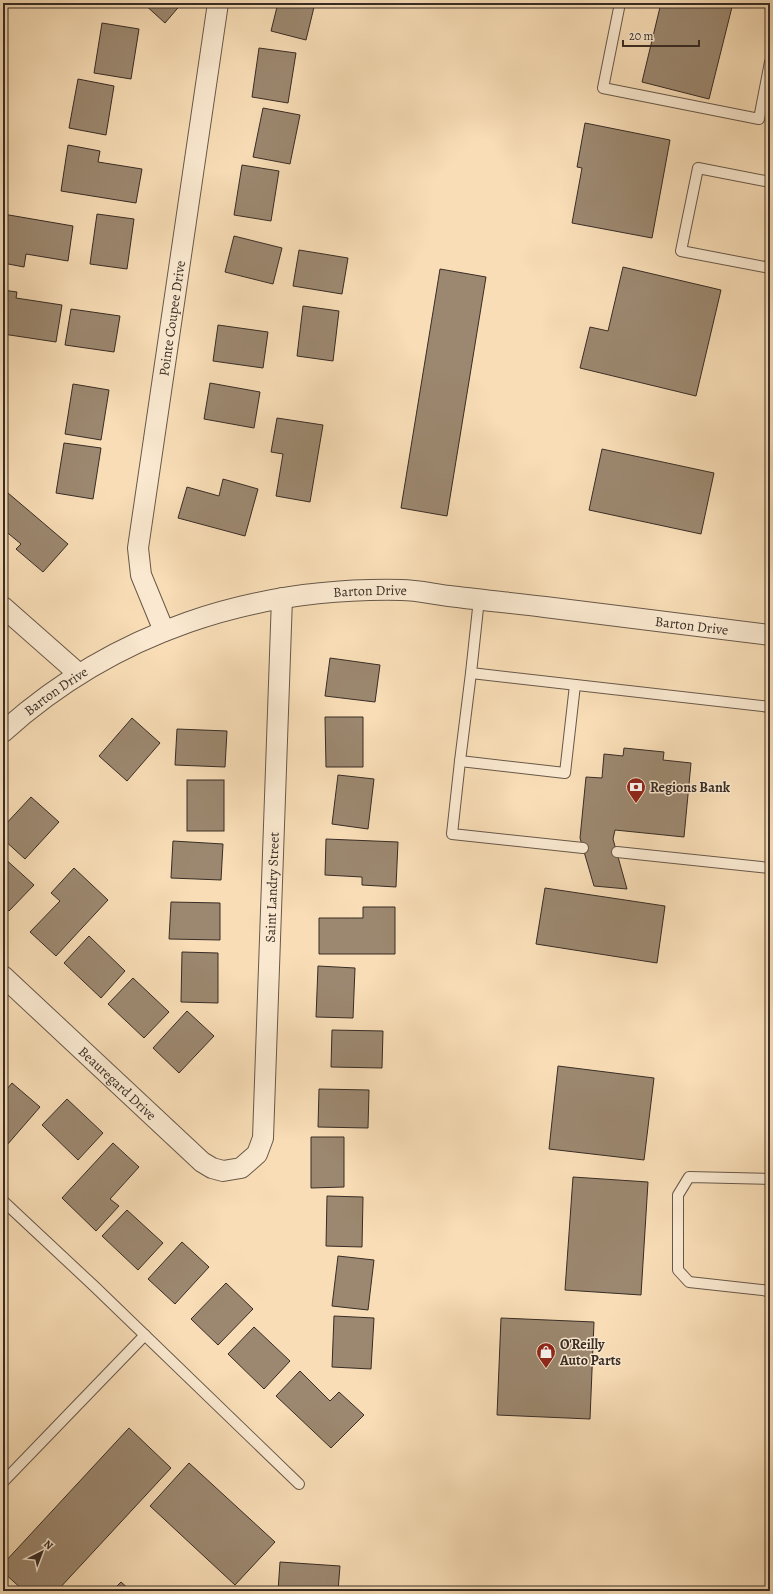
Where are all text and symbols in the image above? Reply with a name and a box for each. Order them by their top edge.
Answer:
scale bar [623,22,699,48]
text: 20 m [629,28,653,44]
street label: Pointe Coupee Drive [154,259,190,377]
street label: Barton Drive [332,581,407,602]
street label: Barton Drive [654,612,729,640]
street label: Barton Drive [20,662,91,720]
bank icon: Regions Bank [625,776,647,804]
place label: Regions Bank [650,778,731,797]
street label: Saint Landry Street [261,831,284,943]
street label: Beauregard Drive [74,1042,161,1125]
place label: O'Reilly Auto Parts [559,1335,621,1370]
shop icon: O'Reilly Auto Parts [535,1341,557,1369]
north arrow [22,1532,62,1572]
text: N [40,1537,56,1553]

